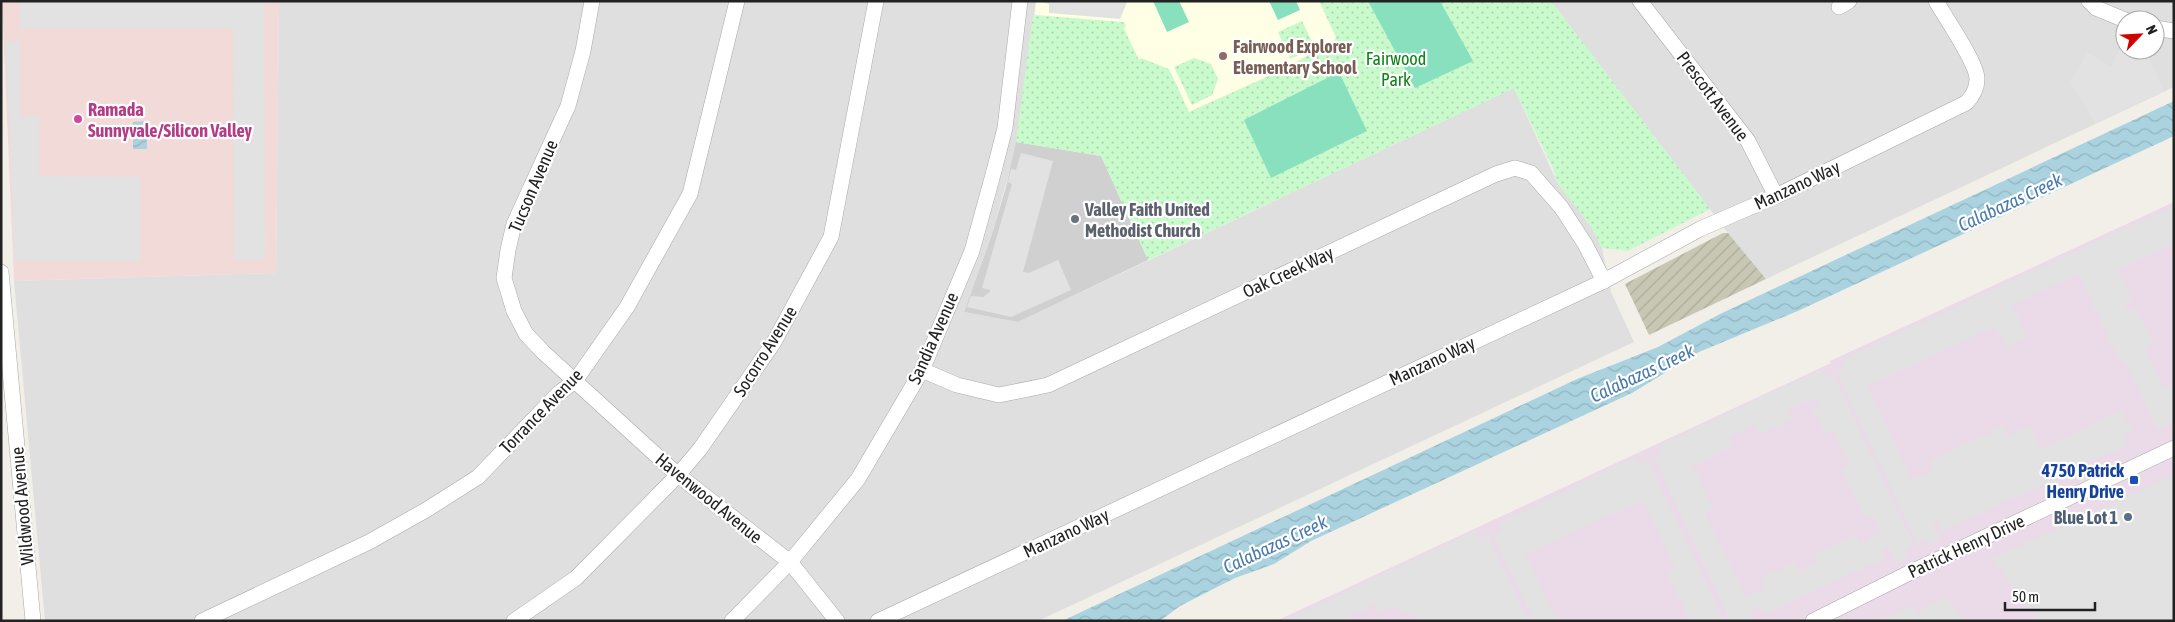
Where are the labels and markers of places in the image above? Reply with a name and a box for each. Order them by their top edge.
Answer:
place label: Fairwood Explorer Elementary School [1233,36,1357,78]
marker: Fairwood Explorer Elementary School [1217,50,1229,62]
place label: Ramada Sunnyvale/Silicon Valley [88,99,253,141]
marker: Ramada Sunnyvale/Silicon Valley [72,113,84,125]
place label: Valley Faith United Methodist Church [1084,199,1210,241]
marker: Valley Faith United Methodist Church [1069,213,1081,225]
place label: 4750 Patrick Henry Drive [2041,460,2125,502]
marker: 4750 Patrick Henry Drive [2128,474,2140,486]
place label: Blue Lot 1 [2054,507,2118,528]
marker: Blue Lot 1 [2122,511,2134,523]

